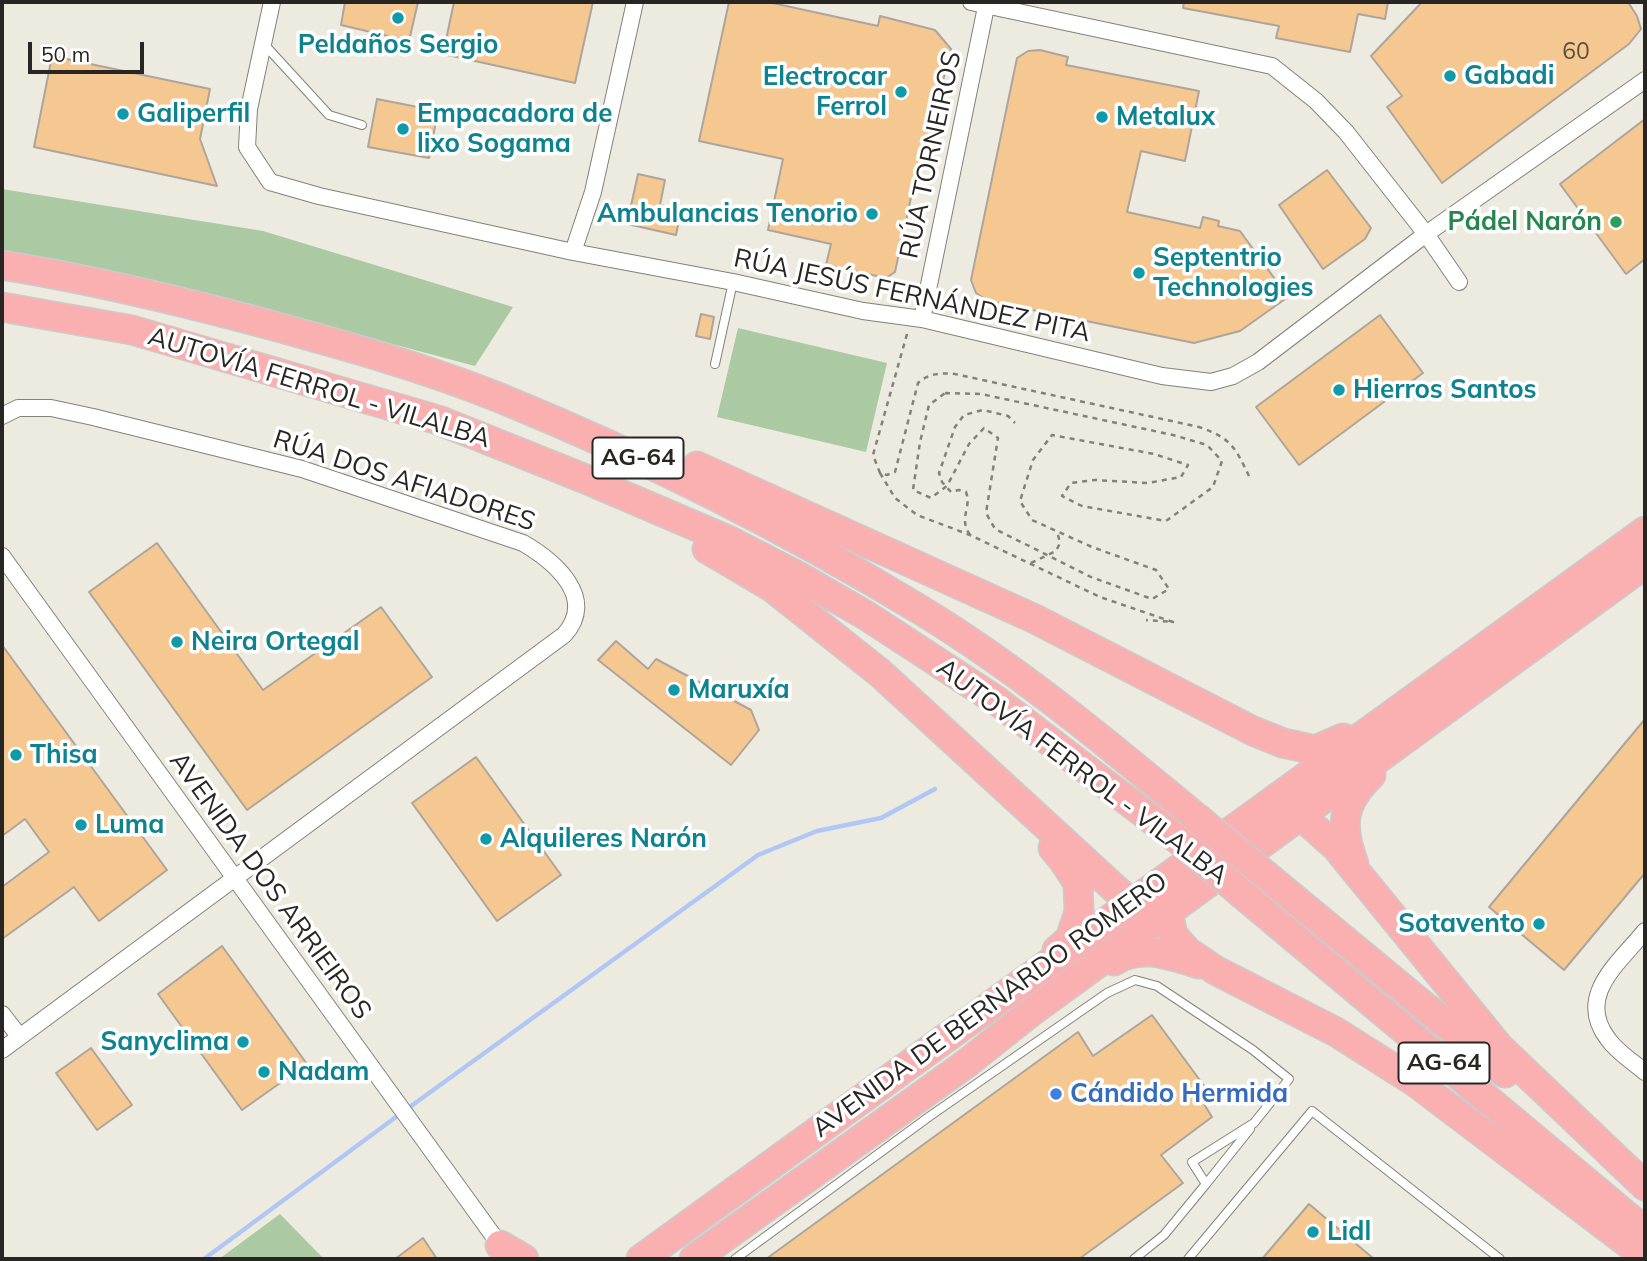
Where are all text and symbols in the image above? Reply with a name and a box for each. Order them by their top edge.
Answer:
marker: Peldaños Sergio [390,10,406,26]
scale bar [32,28,147,72]
place label: Peldaños Sergio [298,29,498,61]
house number: 60 [1562,38,1590,66]
text: 50 m [41,41,90,67]
street label: RÚA TORNEIROS [894,49,968,261]
place label: Gabadi [1464,60,1555,92]
place label: Electrocar Ferrol [763,61,887,122]
marker: Gabadi [1442,68,1458,84]
marker: Electrocar Ferrol [893,84,909,100]
place label: Galiperfil [137,98,250,130]
place label: Empacadora de lixo Sogama [417,98,612,160]
place label: Metalux [1116,101,1215,133]
marker: Galiperfil [115,106,131,122]
marker: Metalux [1094,109,1110,125]
marker: Empacadora de lixo Sogama [395,121,411,137]
place label: Ambulancias Tenorio [597,198,858,230]
marker: Ambulancias Tenorio [864,206,880,222]
place label: Pádel Narón [1447,206,1602,238]
marker: Pádel Narón [1608,214,1624,230]
place label: Septentrio Technologies [1153,242,1314,304]
street label: RÚA JESÚS FERNÁNDEZ PITA [731,243,1093,349]
marker: Septentrio Technologies [1131,265,1147,281]
street label: AUTOVÍA FERROL - VILALBA [144,321,494,455]
place label: Hierros Santos [1353,374,1537,406]
marker: Hierros Santos [1331,382,1347,398]
street label: RÚA DOS AFIADORES [269,424,539,538]
road number: AG-64 [592,438,684,478]
place label: Neira Ortegal [191,626,359,658]
marker: Neira Ortegal [169,634,185,650]
street label: AUTOVÍA FERROL - VILALBA [930,652,1234,892]
place label: Maruxía [688,674,790,706]
marker: Maruxía [666,682,682,698]
place label: Thisa [30,739,98,771]
street label: AVENIDA DOS ARRIEIROS [163,746,377,1026]
marker: Thisa [8,747,24,763]
place label: Luma [95,809,164,841]
marker: Luma [73,817,89,833]
place label: Alquileres Narón [500,823,707,855]
marker: Alquileres Narón [478,831,494,847]
street label: AVENIDA DE BERNARDO ROMERO [806,866,1174,1144]
place label: Sotavento [1398,908,1525,940]
marker: Sotavento [1531,916,1547,932]
place label: Sanyclima [101,1026,229,1058]
marker: Sanyclima [235,1034,251,1050]
road number: AG-64 [1398,1042,1490,1084]
place label: Nadam [278,1056,369,1088]
marker: Nadam [256,1064,272,1080]
place label: Cándido Hermida [1070,1078,1288,1110]
marker: Cándido Hermida [1048,1086,1064,1102]
place label: Lidl [1327,1216,1371,1248]
marker: Lidl [1305,1224,1321,1240]

